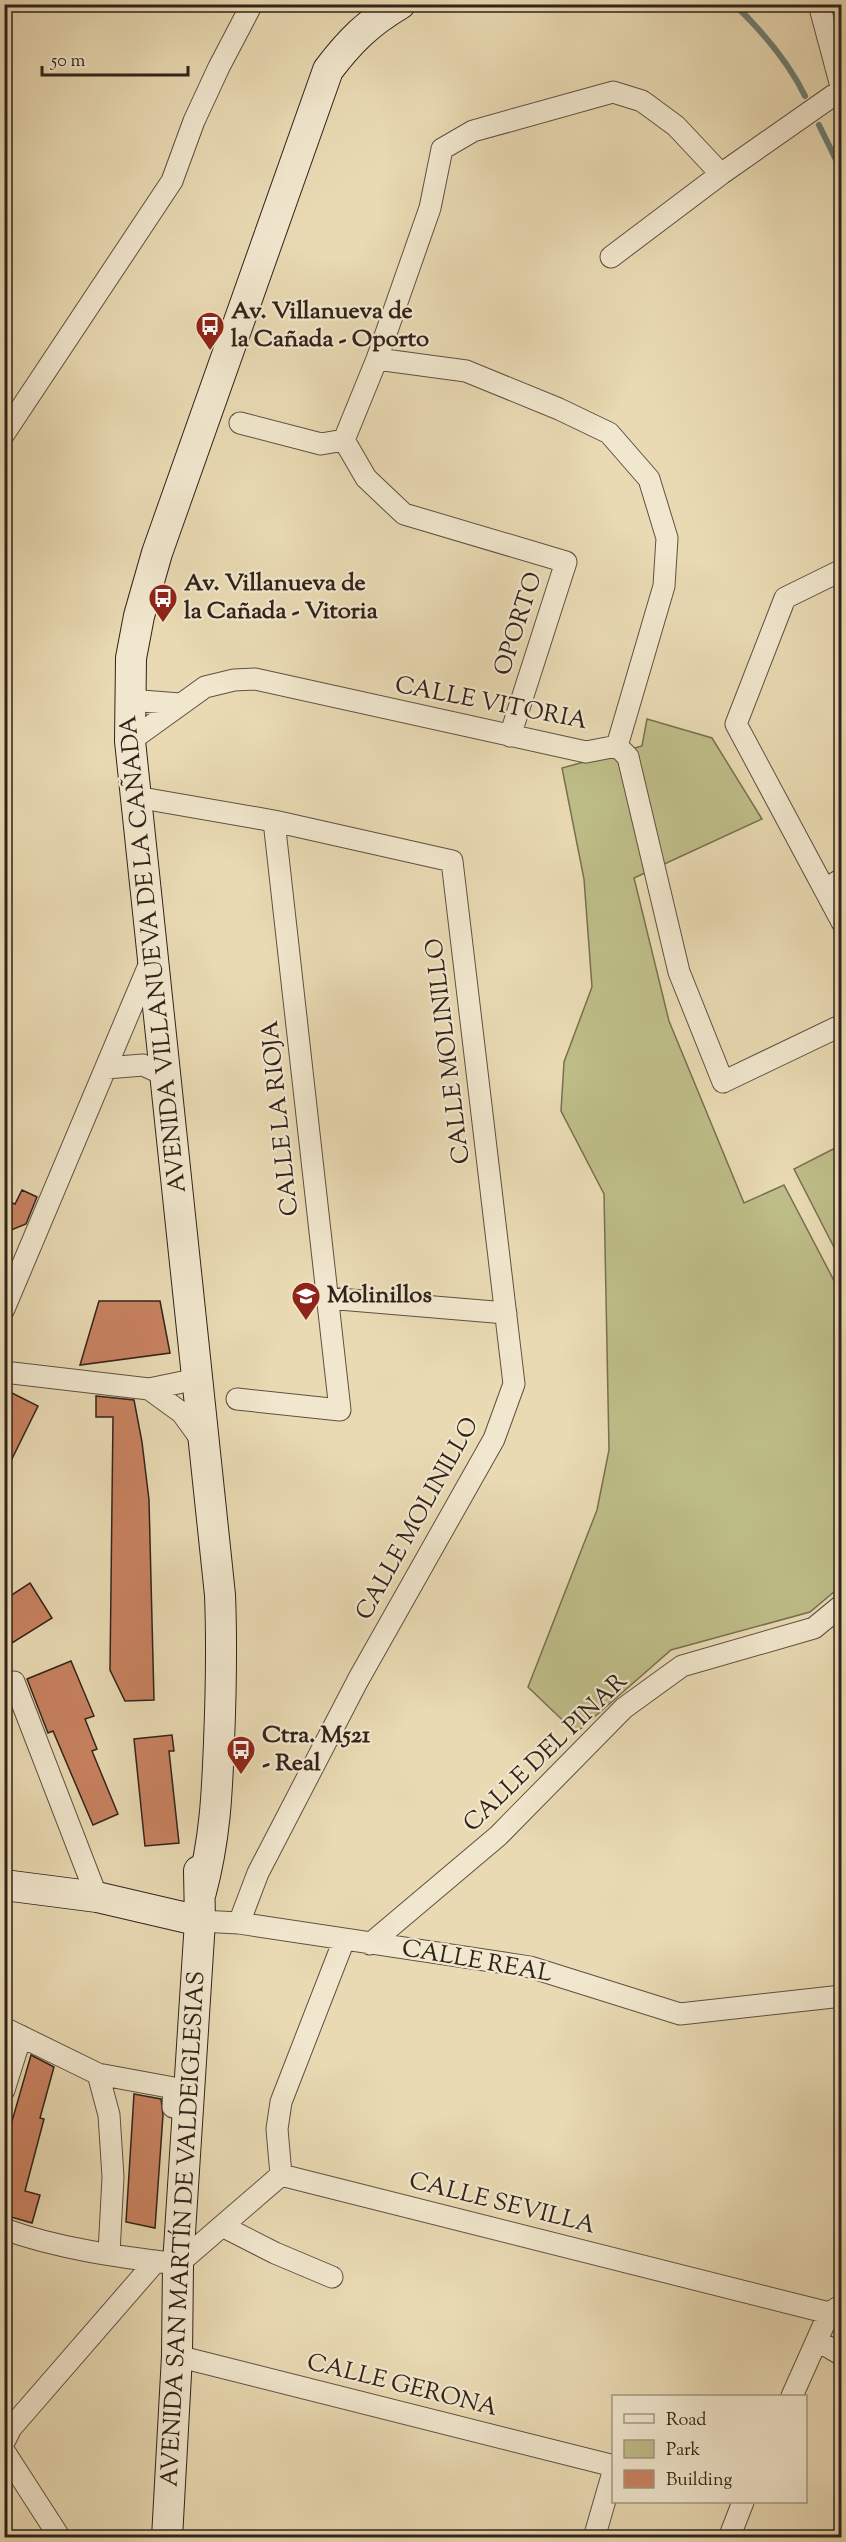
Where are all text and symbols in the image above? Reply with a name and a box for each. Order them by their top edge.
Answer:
scale bar [42,39,188,77]
text: 50 m [50,49,86,75]
place label: Av. Villanueva de la Cañada - Oporto [231,295,429,357]
bus stop icon: Av. Villanueva de la Cañada - Oporto [194,310,226,352]
place label: Av. Villanueva de la Cañada - Vitoria [184,567,379,629]
street label: OPORTO [486,568,552,680]
bus stop icon: Av. Villanueva de la Cañada - Vitoria [147,582,179,624]
street label: CALLE VITORIA [392,669,591,739]
street label: AVENIDA VILLANUEVA DE LA CAÑADA [112,713,196,1194]
street label: CALLE MOLINILLO [418,936,480,1166]
street label: CALLE LA RIOJA [254,1018,308,1218]
place label: Molinillos [327,1279,432,1313]
school or university icon: Molinillos [290,1280,322,1322]
street label: CALLE MOLINILLO [348,1411,488,1627]
street label: CALLE DEL PINAR [456,1665,636,1840]
place label: Ctra. M521 - Real [262,1719,371,1781]
bus stop icon: Ctra. M521 - Real [225,1734,257,1776]
street label: CALLE REAL [399,1932,555,1992]
street label: AVENIDA SAN MARTÍN DE VALDEIGLESIAS [154,1970,214,2488]
street label: CALLE SEVILLA [405,2164,599,2244]
street label: CALLE GERONA [303,2346,501,2426]
legend [612,2395,807,2503]
text: Road [666,2408,706,2434]
text: Park [666,2438,701,2464]
text: Building [666,2468,732,2494]

